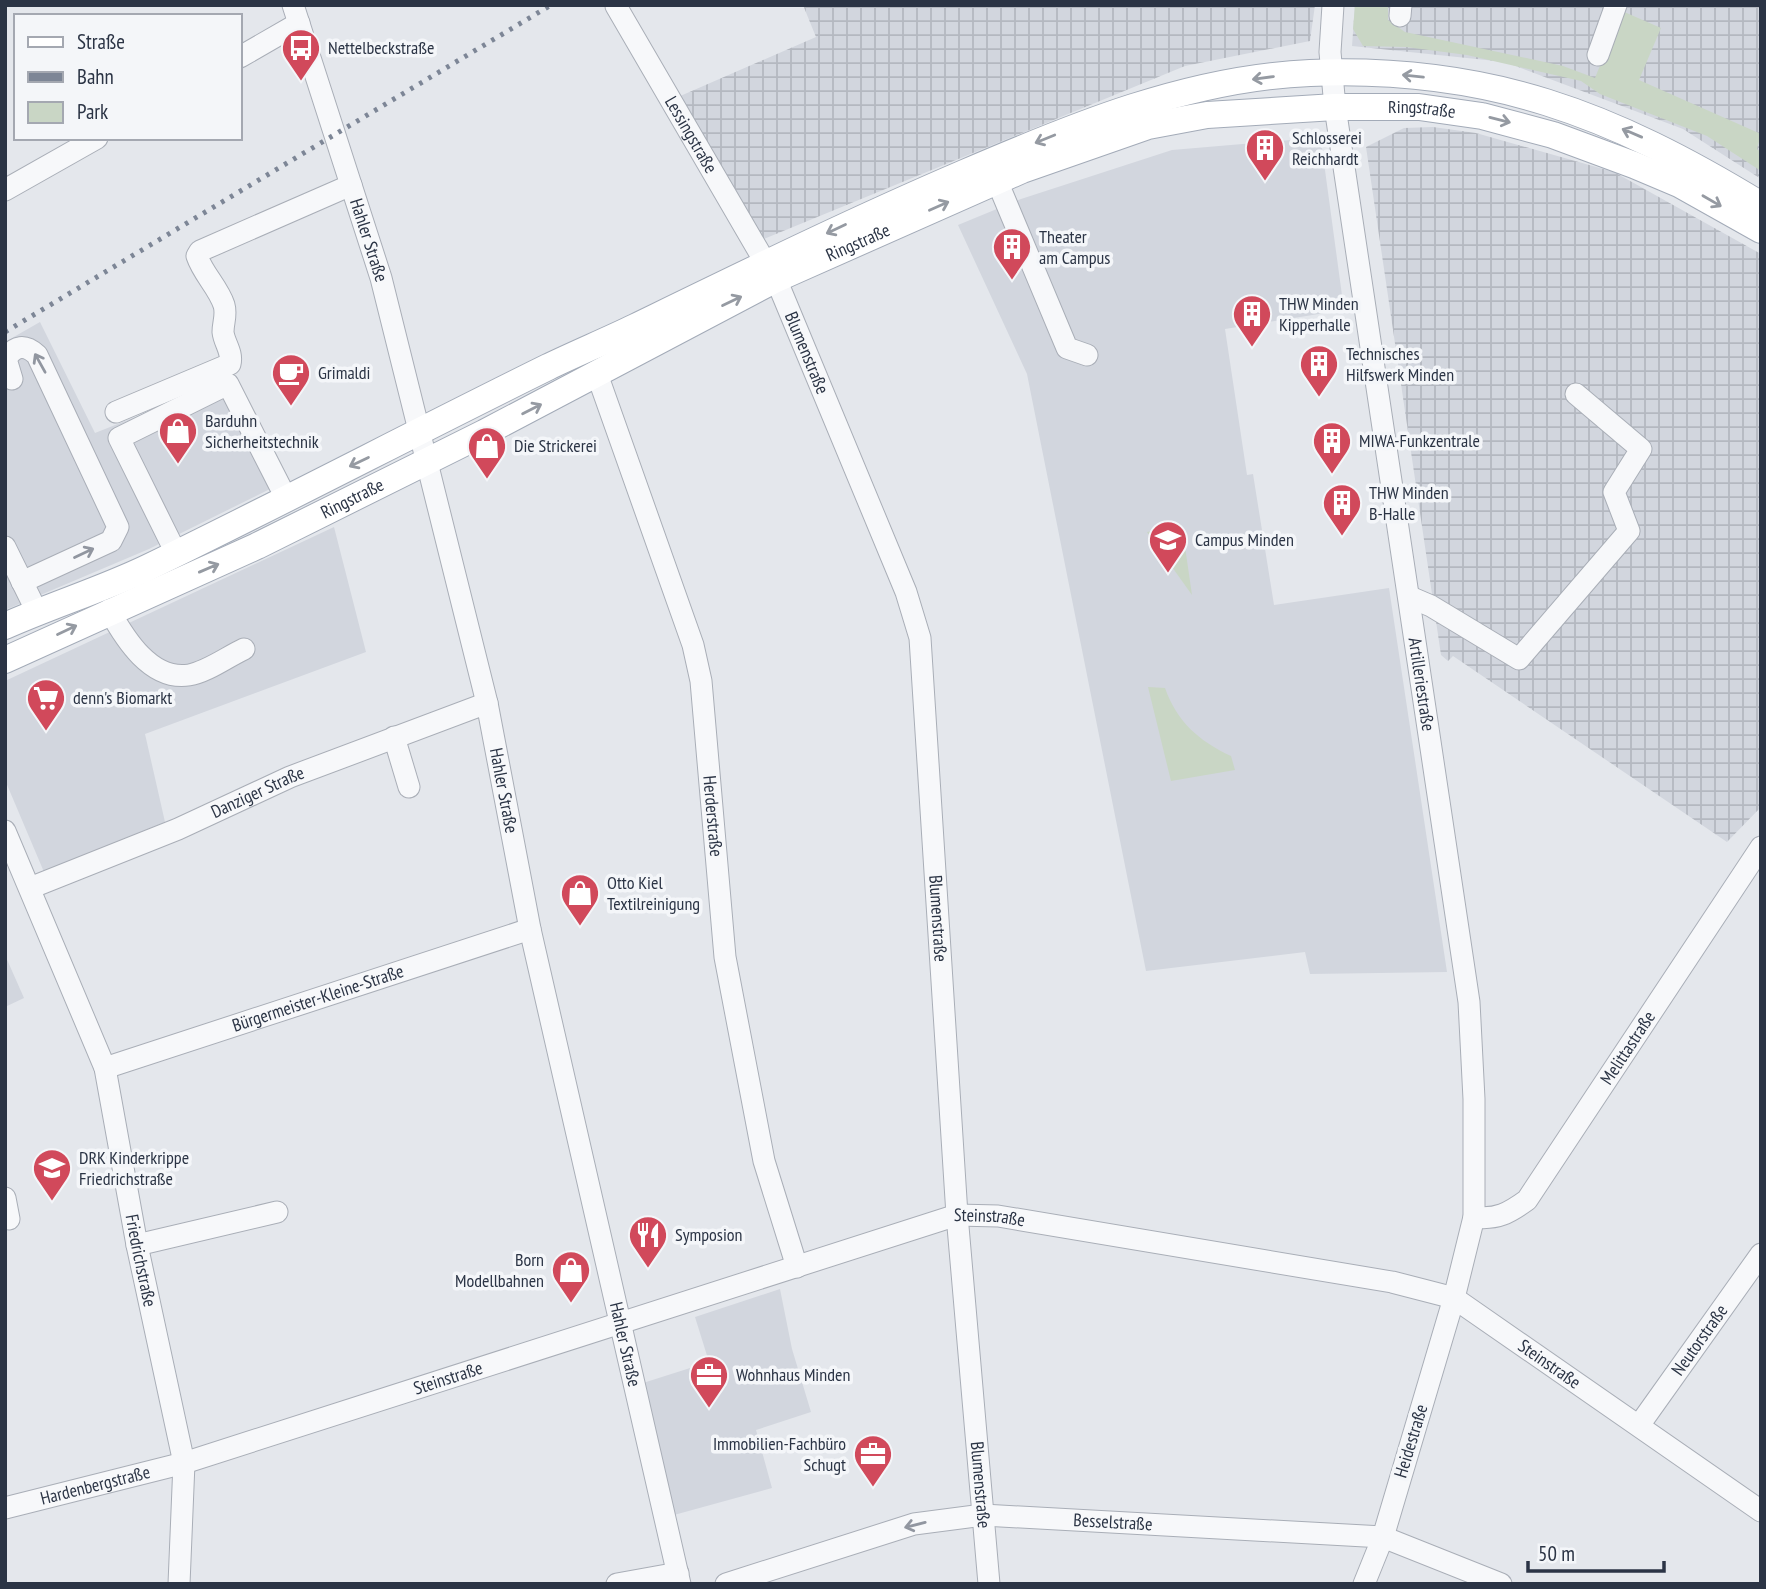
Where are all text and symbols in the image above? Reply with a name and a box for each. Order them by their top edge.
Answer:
legend [14,14,242,140]
bus stop icon: Nettelbeckstraße [280,27,322,82]
text: Straße [77,28,125,55]
place label: Nettelbeckstraße [328,36,434,59]
text: Bahn [77,63,114,90]
one-way arrow [1402,69,1425,82]
one-way arrow [1252,71,1275,84]
street label: Lessingstraße [660,92,723,177]
street label: Ringstraße [1388,95,1457,123]
text: Park [77,98,108,125]
one-way arrow [1488,114,1511,127]
place label: Schlosserei Reichhardt [1292,126,1362,170]
one-way arrow [1622,126,1643,139]
building icon: Schlosserei Reichhardt [1244,127,1286,182]
one-way arrow [1035,134,1056,147]
street label: Hahler Straße [345,195,393,285]
one-way arrow [1701,195,1722,208]
one-way arrow [928,199,949,212]
street label: Ringstraße [822,218,893,266]
one-way arrow [826,223,847,236]
place label: Theater am Campus [1039,225,1110,269]
building icon: Theater am Campus [991,226,1033,281]
place label: THW Minden Kipperhalle [1279,292,1359,336]
building icon: THW Minden Kipperhalle [1231,293,1273,348]
one-way arrow [721,294,742,307]
street label: Blumenstraße [780,308,834,397]
place label: Technisches Hilfswerk Minden [1346,342,1454,386]
building icon: Technisches Hilfswerk Minden [1298,343,1340,398]
cafe icon: Grimaldi [270,352,312,407]
one-way arrow [33,353,46,374]
place label: Grimaldi [318,361,371,384]
one-way arrow [521,401,542,415]
place label: Barduhn Sicherheitstechnik [205,409,319,453]
shop icon: Barduhn Sicherheitstechnik [157,410,199,465]
building icon: MIWA-Funkzentrale [1311,420,1353,475]
shop icon: Die Strickerei [466,425,508,480]
place label: MIWA-Funkzentrale [1359,429,1480,452]
place label: Die Strickerei [514,434,597,457]
one-way arrow [349,456,370,470]
street label: Ringstraße [317,473,387,524]
place label: THW Minden B-Halle [1369,481,1449,525]
building icon: THW Minden B-Halle [1321,482,1363,537]
school or university icon: Campus Minden [1147,519,1189,574]
place label: Campus Minden [1195,528,1294,551]
one-way arrow [73,546,94,560]
one-way arrow [198,561,219,574]
one-way arrow [56,623,77,637]
street label: Artilleriestraße [1404,636,1440,733]
supermarket icon: denn's Biomarkt [25,677,67,732]
place label: denn's Biomarkt [73,686,172,709]
street label: Hahler Straße [485,746,524,835]
street label: Danziger Straße [207,761,307,823]
street label: Herderstraße [698,774,728,858]
place label: Otto Kiel Textilreinigung [607,871,700,915]
shop icon: Otto Kiel Textilreinigung [559,872,601,927]
street label: Blumenstraße [924,874,953,963]
street label: Bürgermeister-Kleine-Straße [229,959,406,1037]
street label: Melittastraße [1595,1006,1660,1089]
place label: DRK Kinderkrippe Friedrichstraße [79,1146,189,1190]
school or university icon: DRK Kinderkrippe Friedrichstraße [31,1147,73,1202]
street label: Steinstraße [954,1203,1027,1231]
street label: Friedrichstraße [121,1212,162,1309]
restaurant icon: Symposion [627,1214,669,1269]
place label: Symposion [675,1223,742,1246]
place label: Born Modellbahnen [455,1248,544,1292]
shop icon: Born Modellbahnen [550,1249,592,1304]
street label: Hahler Straße [605,1300,646,1389]
street label: Neutorstraße [1666,1300,1732,1380]
street label: Steinstraße [1514,1334,1585,1394]
office icon: Wohnhaus Minden [688,1354,730,1409]
street label: Steinstraße [411,1356,485,1400]
place label: Wohnhaus Minden [736,1363,850,1386]
street label: Heidestraße [1388,1401,1433,1480]
place label: Immobilien-Fachbüro Schugt [713,1432,846,1476]
office icon: Immobilien-Fachbüro Schugt [852,1433,894,1488]
street label: Blumenstraße [966,1440,996,1529]
street label: Hardenbergstraße [38,1460,152,1510]
street label: Besselstraße [1073,1508,1153,1535]
one-way arrow [905,1519,927,1532]
scale bar [1528,1530,1664,1574]
text: 50 m [1538,1540,1575,1567]

